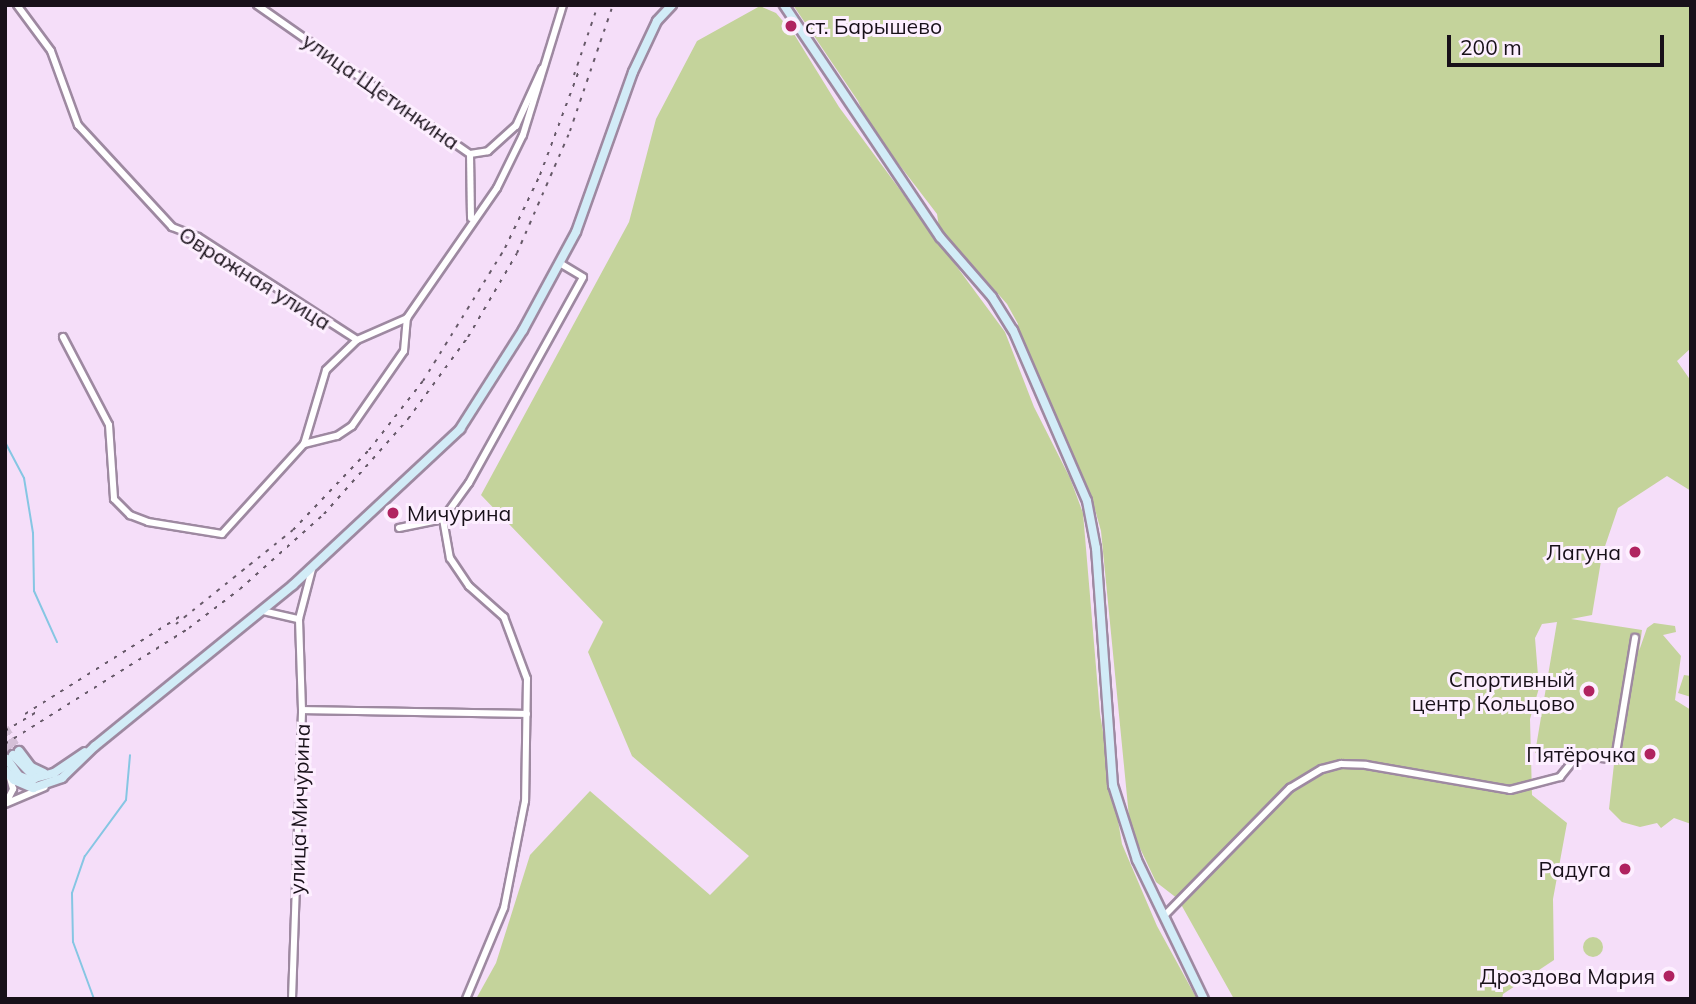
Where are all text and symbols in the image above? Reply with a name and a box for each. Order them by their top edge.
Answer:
place label: ст. Барышево [805,13,942,39]
marker: ст. Барышево [783,18,799,34]
scale bar [1451,21,1668,65]
street label: улица Щетинкина [298,27,464,155]
text: 200 m [1460,34,1522,60]
street label: Овражная улица [175,221,335,335]
place label: Мичурина [407,500,511,526]
marker: Мичурина [385,505,401,521]
place label: Лагуна [1546,539,1621,565]
marker: Лагуна [1627,544,1643,560]
place label: Спортивный центр Кольцово [1412,666,1575,716]
marker: Спортивный центр Кольцово [1581,683,1597,699]
street label: улица Мичурина [283,723,315,895]
place label: Пятёрочка [1526,741,1636,767]
marker: Пятёрочка [1642,746,1658,762]
place label: Радуга [1538,856,1611,882]
marker: Радуга [1617,861,1633,877]
place label: Дроздова Мария [1480,963,1655,989]
marker: Дроздова Мария [1661,968,1677,984]

